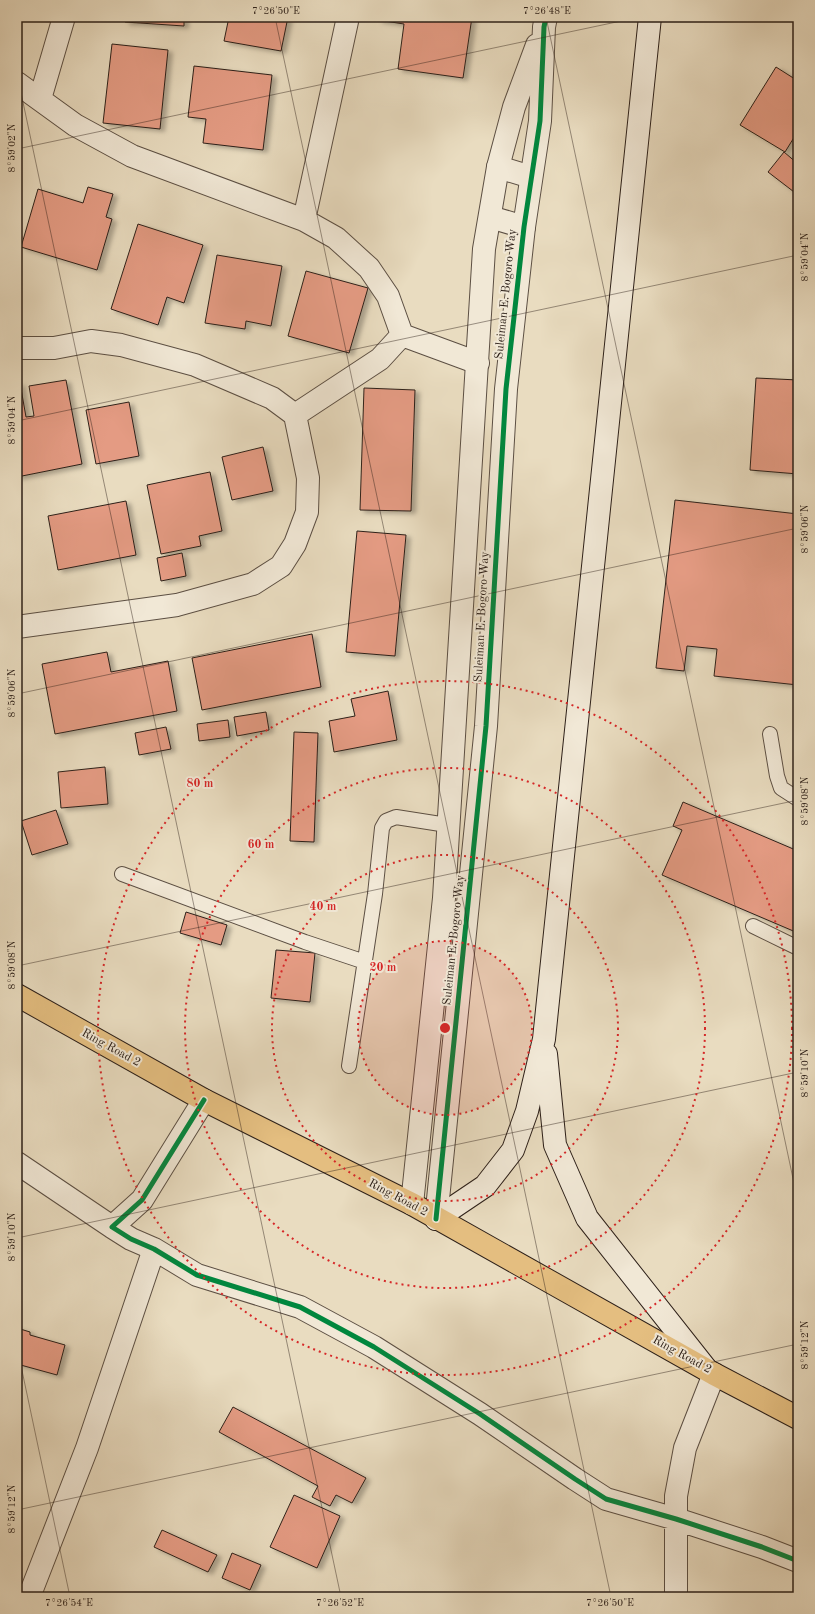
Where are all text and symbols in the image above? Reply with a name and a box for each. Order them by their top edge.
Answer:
text: 7°26'50"E [252,6,300,16]
text: 7°26'48"E [523,6,571,16]
text: 8°59'02"N [7,123,17,172]
street label: Suleiman E. Bogoro Way [493,228,519,360]
text: 8°59'04"N [800,232,810,281]
text: 8°59'04"N [7,395,17,444]
text: 8°59'06"N [800,504,810,553]
street label: Suleiman E. Bogoro Way [473,551,491,683]
text: 8°59'06"N [7,668,17,717]
text: 8°59'08"N [800,776,810,825]
text: 80 m [187,778,214,790]
text: 60 m [248,839,275,851]
street label: Suleiman E. Bogoro Way [441,874,467,1006]
text: 40 m [310,901,337,913]
text: 8°59'08"N [7,940,17,989]
text: 20 m [370,962,397,974]
centre of rings [438,1021,452,1035]
street label: Ring Road 2 [80,1027,142,1069]
text: 8°59'10"N [800,1048,810,1097]
street label: Ring Road 2 [366,1177,430,1219]
text: 8°59'10"N [7,1212,17,1261]
text: 8°59'12"N [800,1320,810,1369]
street label: Ring Road 2 [651,1334,713,1376]
text: 8°59'12"N [7,1484,17,1533]
text: 7°26'54"E [45,1598,93,1608]
text: 7°26'52"E [316,1598,364,1608]
text: 7°26'50"E [586,1598,634,1608]

